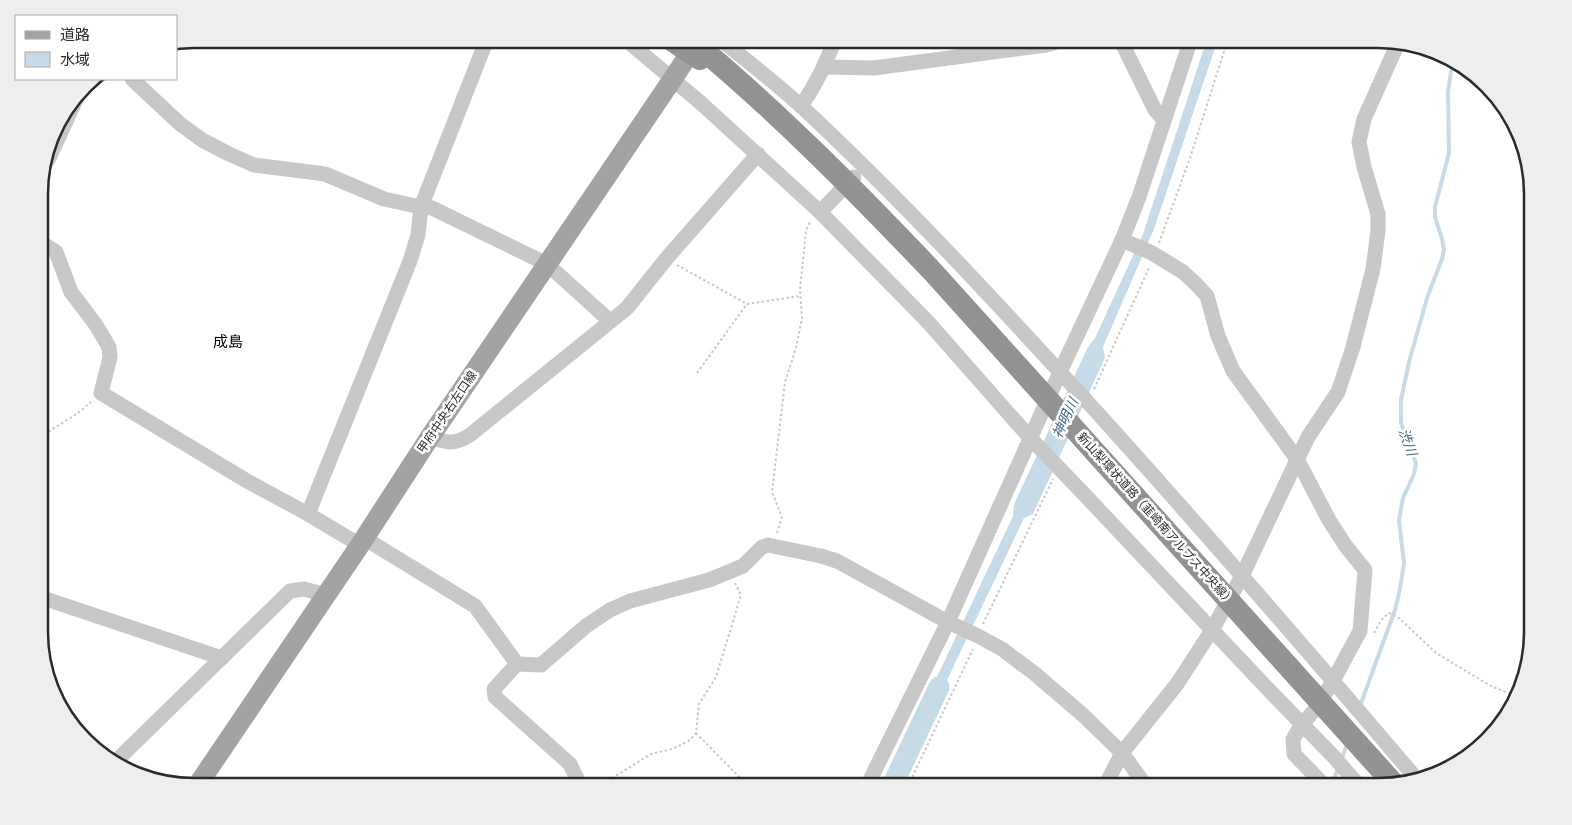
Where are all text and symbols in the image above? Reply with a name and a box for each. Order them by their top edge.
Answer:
legend [15,15,178,80]
text: 道路 [60,26,90,44]
text: 水域 [60,51,90,69]
district label: 成島 [213,333,243,351]
street label: 甲府中央右左口線 [414,368,480,456]
water label: 神明川 [1049,394,1082,440]
water label: 渋川 [1396,426,1421,460]
street label: 新山梨環状道路（韮崎南アルプス中央線） [1075,430,1237,608]

